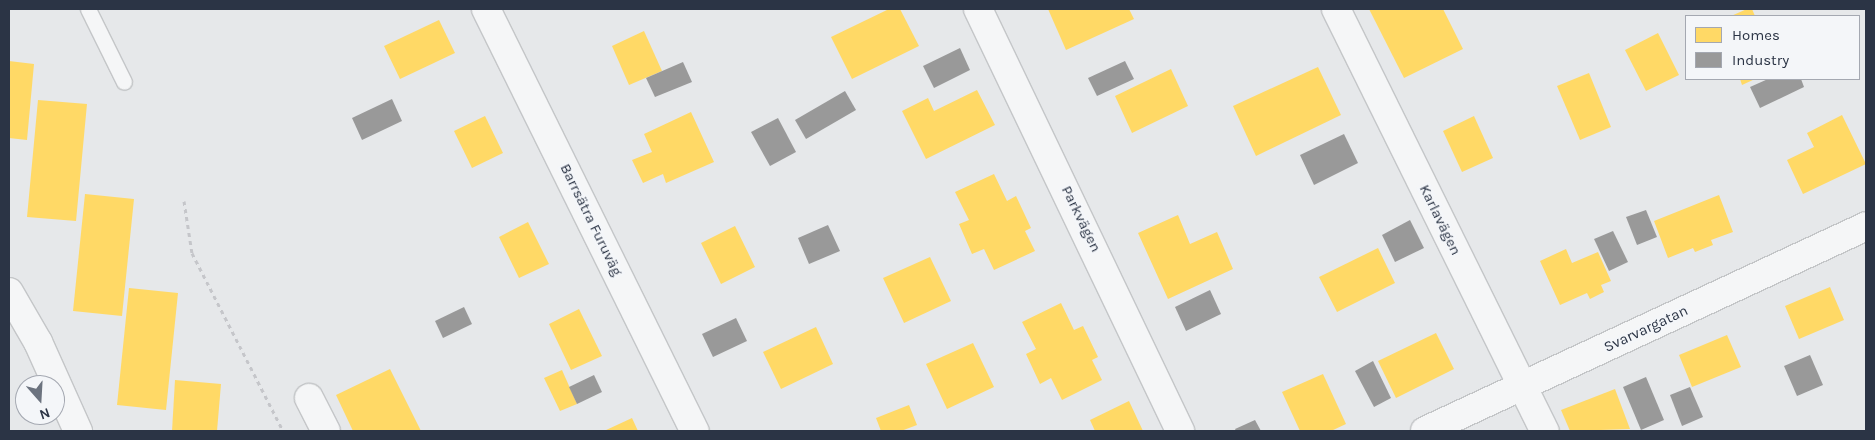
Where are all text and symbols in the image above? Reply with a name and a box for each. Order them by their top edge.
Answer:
legend [1685,15,1860,80]
text: Homes [1732,26,1780,44]
text: Industry [1732,51,1789,69]
street label: Barrsätra Furuväg [556,161,626,279]
street label: Karlavägen [1415,182,1465,258]
street label: Parkvägen [1057,183,1105,255]
street label: Svarvargatan [1601,302,1691,356]
north arrow [15,375,65,425]
text: N [37,404,52,423]

